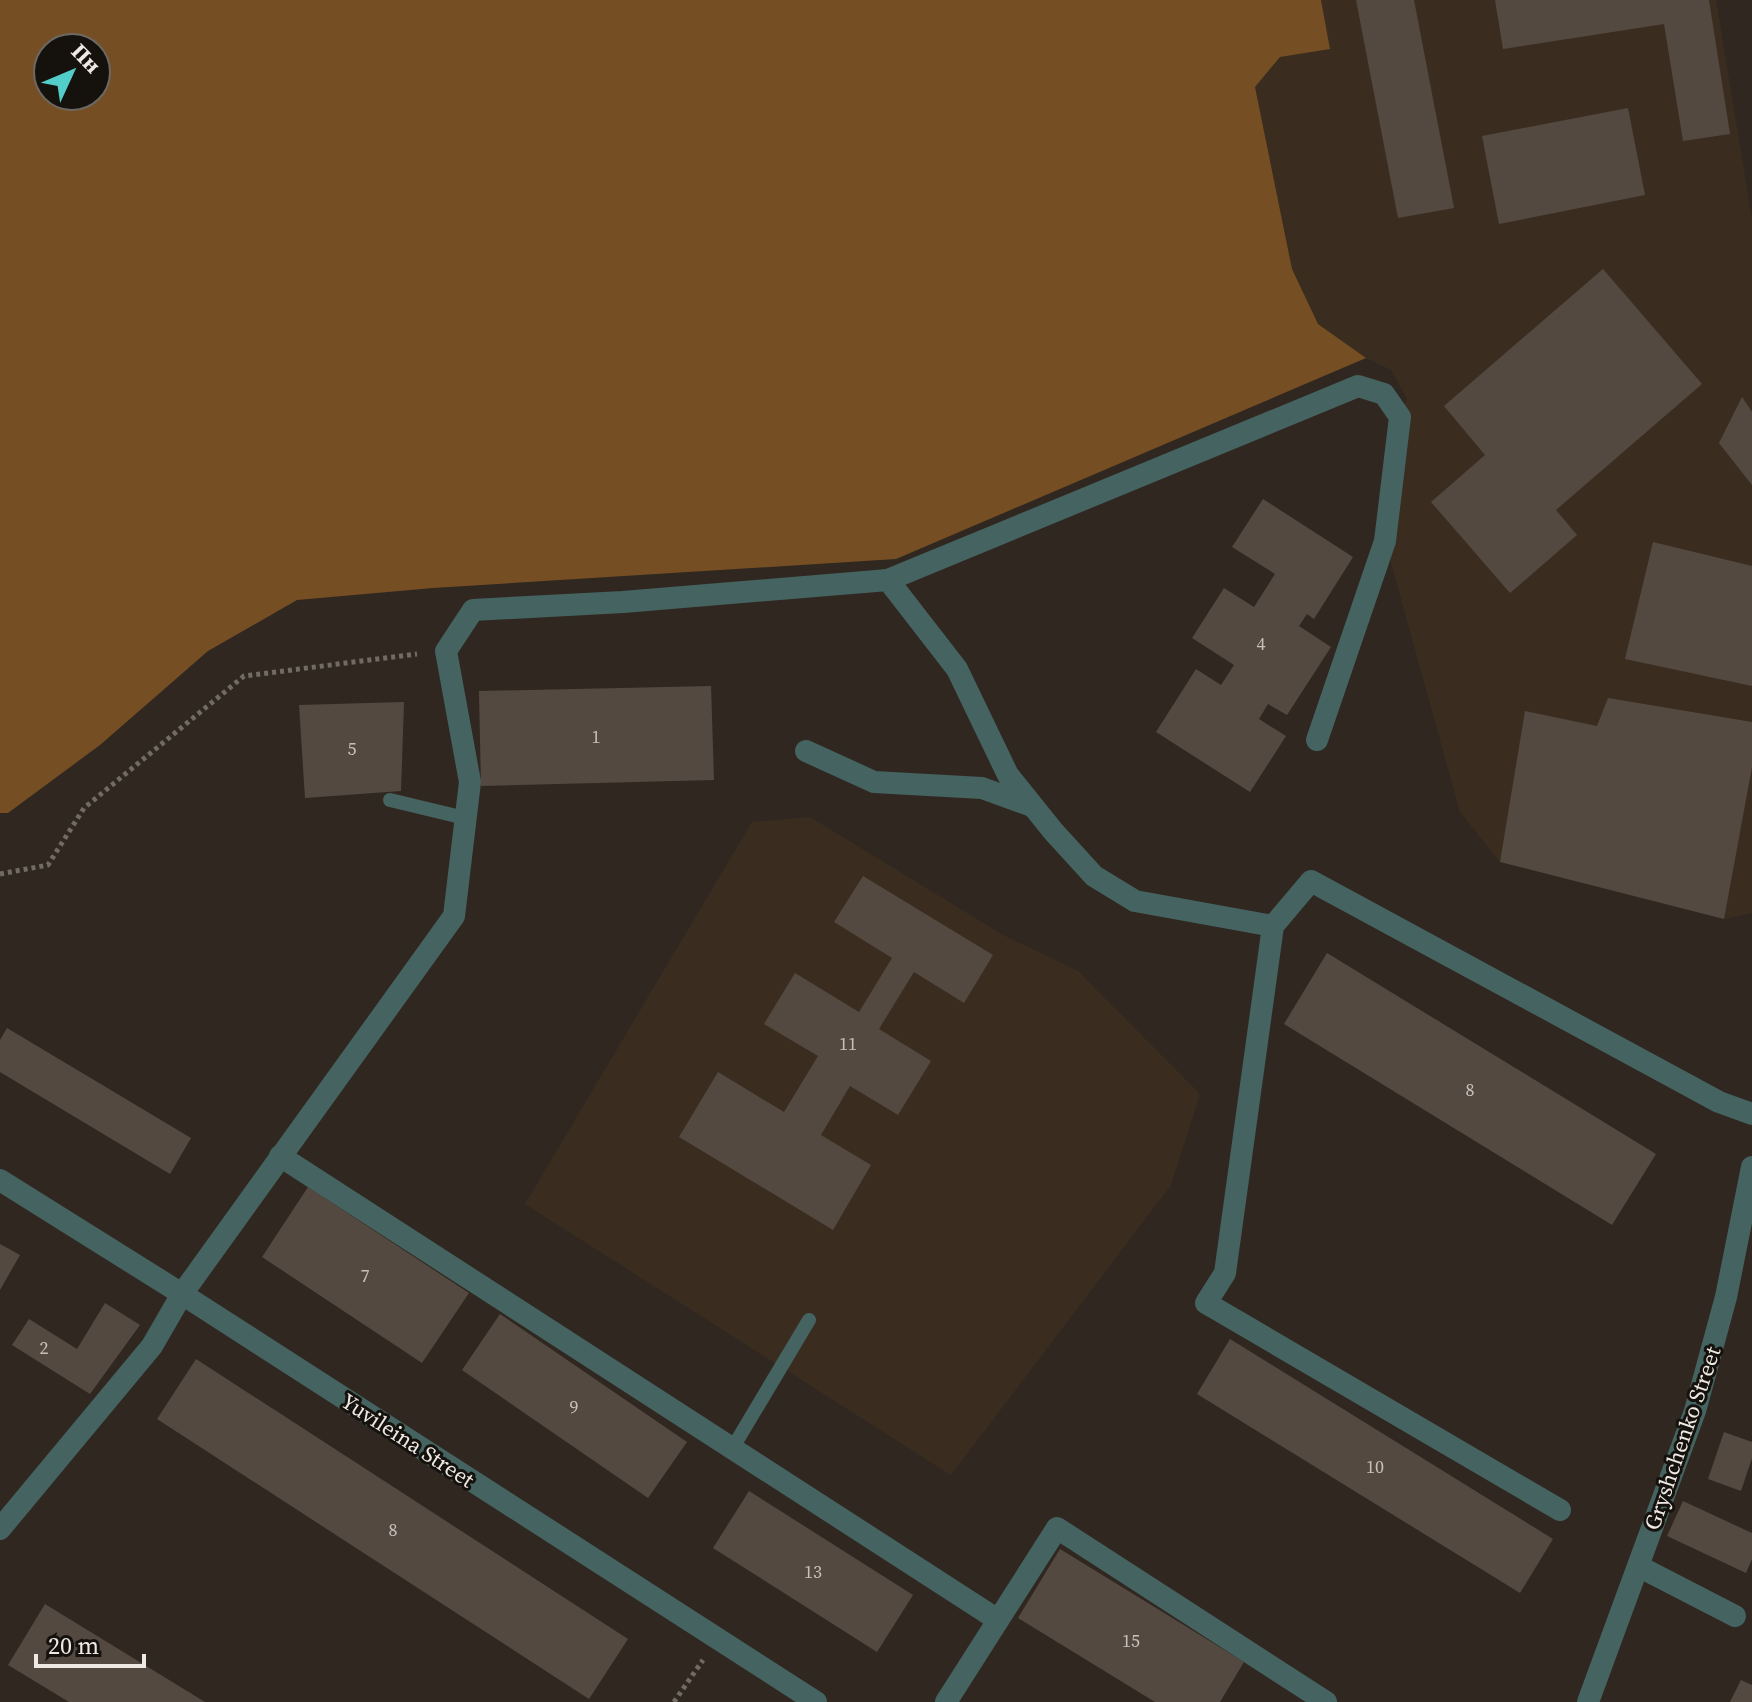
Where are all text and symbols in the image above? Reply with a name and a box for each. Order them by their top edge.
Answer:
north arrow [32,32,112,112]
text: Пн [65,37,108,80]
house number: 4 [1257,631,1266,656]
house number: 1 [592,724,601,749]
house number: 5 [348,736,357,761]
house number: 11 [839,1031,857,1056]
house number: 8 [1466,1077,1475,1102]
house number: 7 [361,1263,370,1288]
house number: 2 [40,1335,49,1360]
street label: Gryshchenko Street [1637,1342,1728,1534]
street label: Yuvileina Street [336,1386,481,1495]
house number: 9 [570,1394,579,1419]
house number: 10 [1366,1454,1384,1479]
house number: 8 [389,1517,398,1542]
house number: 13 [804,1559,822,1584]
scale bar [36,1618,144,1668]
house number: 15 [1122,1628,1140,1653]
text: 20 m [48,1629,99,1662]

